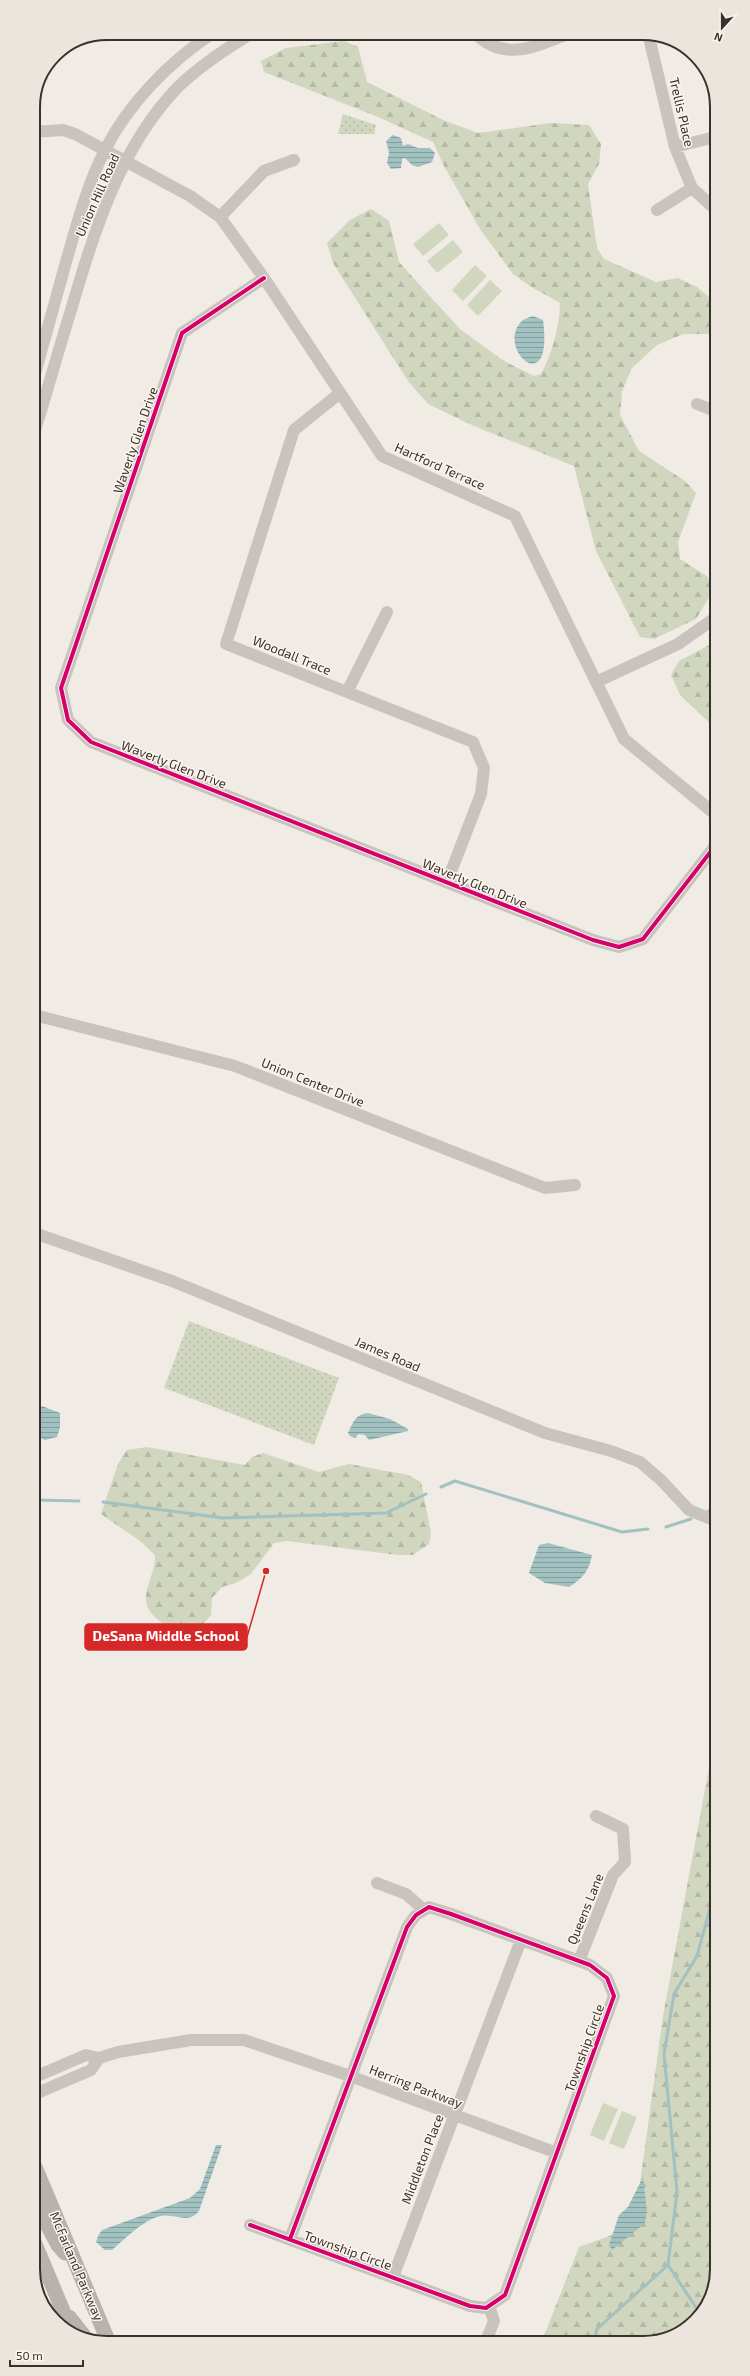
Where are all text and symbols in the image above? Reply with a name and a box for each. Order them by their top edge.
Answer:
north arrow [702,8,742,48]
text: N [712,30,724,45]
street label: Trellis Place [666,76,698,148]
street label: Union Hill Road [72,151,122,239]
street label: Waverly Glen Drive [109,385,161,495]
street label: Hartford Terrace [392,439,488,493]
street label: Woodall Trace [250,632,334,678]
street label: Waverly Glen Drive [119,737,229,791]
street label: Waverly Glen Drive [420,855,530,911]
street label: Union Center Drive [259,1054,367,1110]
street label: James Road [353,1333,423,1375]
callout: DeSana Middle School [85,1624,247,1650]
text: DeSana Middle School [93,1627,240,1644]
street label: Queens Lane [563,1871,607,1947]
street label: Township Circle [561,2002,607,2094]
street label: Herring Parkway [367,2061,465,2111]
street label: Middleton Place [397,2112,447,2206]
street label: McFarland Parkway [47,2209,107,2323]
street label: Township Circle [302,2227,394,2273]
scale bar [10,2342,83,2368]
text: 50 m [16,2348,43,2362]

